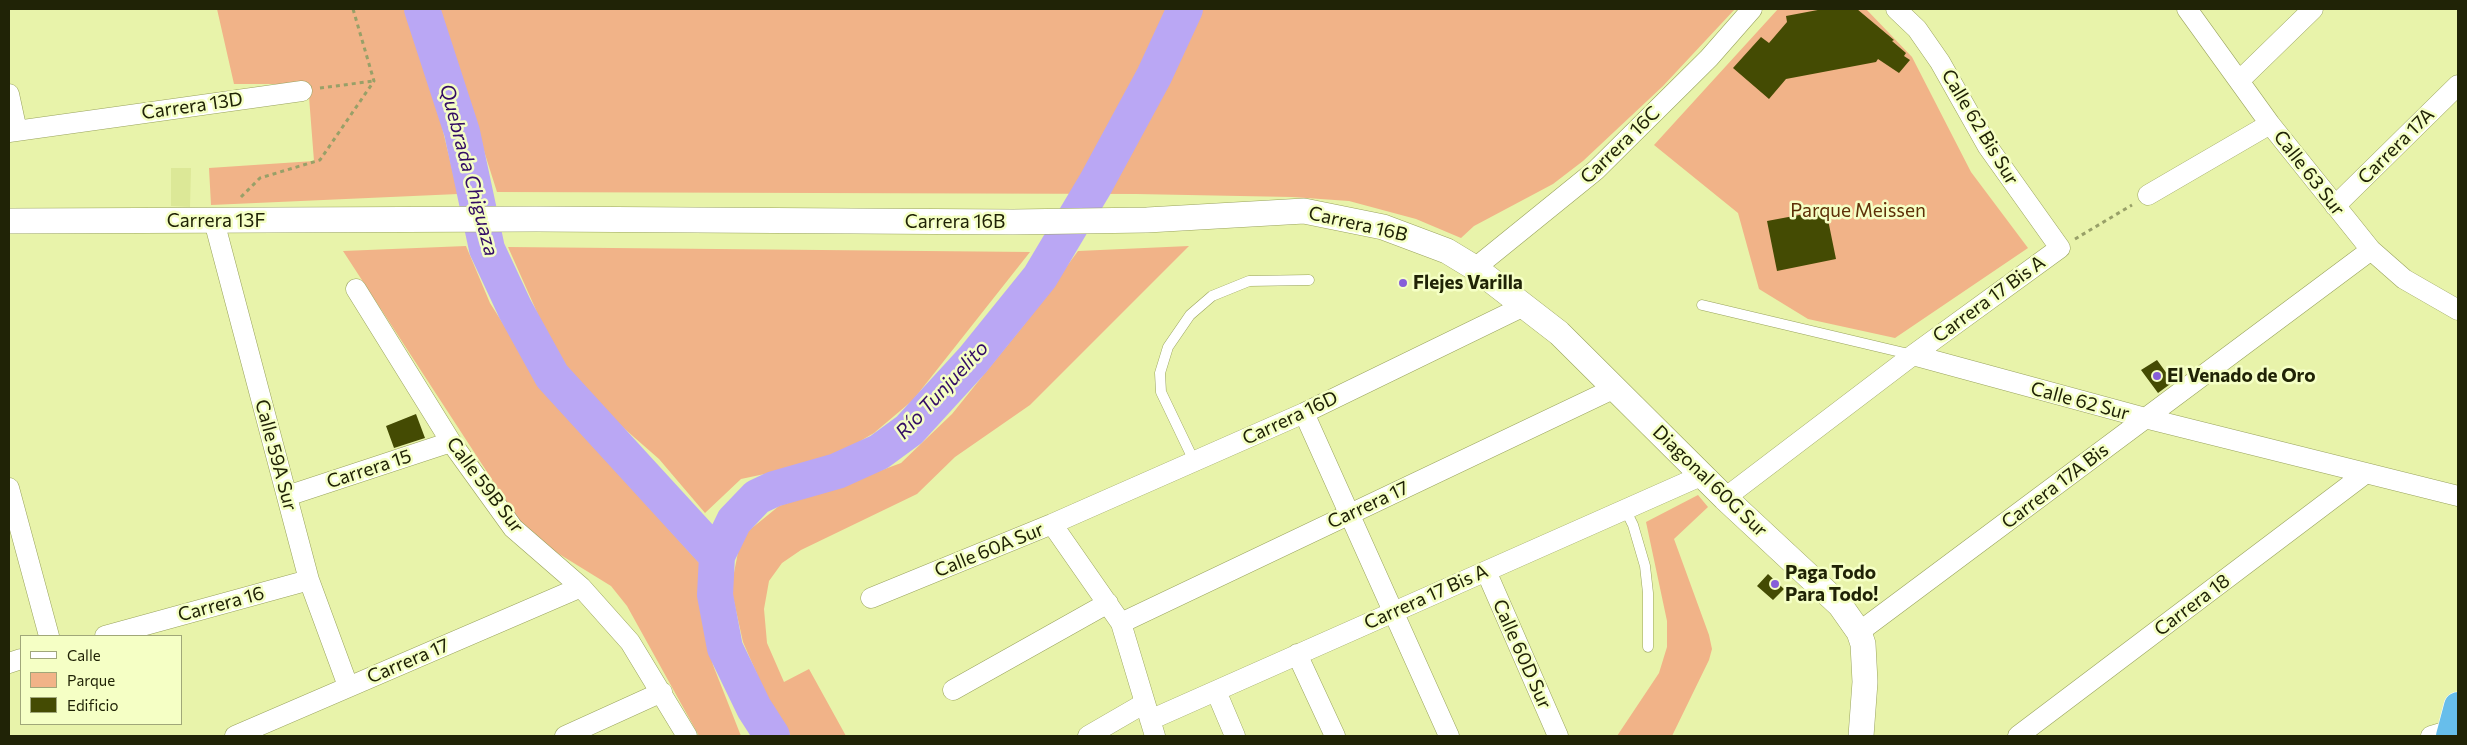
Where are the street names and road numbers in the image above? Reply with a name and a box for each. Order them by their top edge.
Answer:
street label: Calle 62 Bis Sur [1937,65,2023,189]
street label: Carrera 13D [140,88,244,124]
street label: Carrera 16C [1576,102,1664,188]
street label: Carrera 17A [2353,103,2439,189]
street label: Calle 63 Sur [2269,126,2349,220]
street label: Carrera 16B [1306,202,1410,246]
street label: Carrera 13F [167,210,265,232]
street label: Carrera 16B [905,211,1005,233]
street label: Carrera 17 Bis A [1928,251,2050,347]
street label: Calle 62 Sur [2028,377,2132,425]
street label: Carrera 16D [1239,386,1341,450]
street label: Calle 59A Sur [250,397,302,513]
street label: Diagonal 60G Sur [1648,421,1772,541]
street label: Calle 59B Sur [442,433,528,537]
street label: Carrera 17A Bis [1997,438,2113,534]
street label: Carrera 15 [324,445,414,493]
street label: Carrera 17 [1324,476,1412,534]
street label: Calle 60A Sur [931,518,1047,582]
street label: Carrera 17 Bis A [1361,560,1491,634]
street label: Carrera 18 [2150,569,2234,641]
street label: Carrera 16 [175,582,267,626]
street label: Calle 60D Sur [1488,596,1556,712]
street label: Carrera 17 [364,634,452,688]

